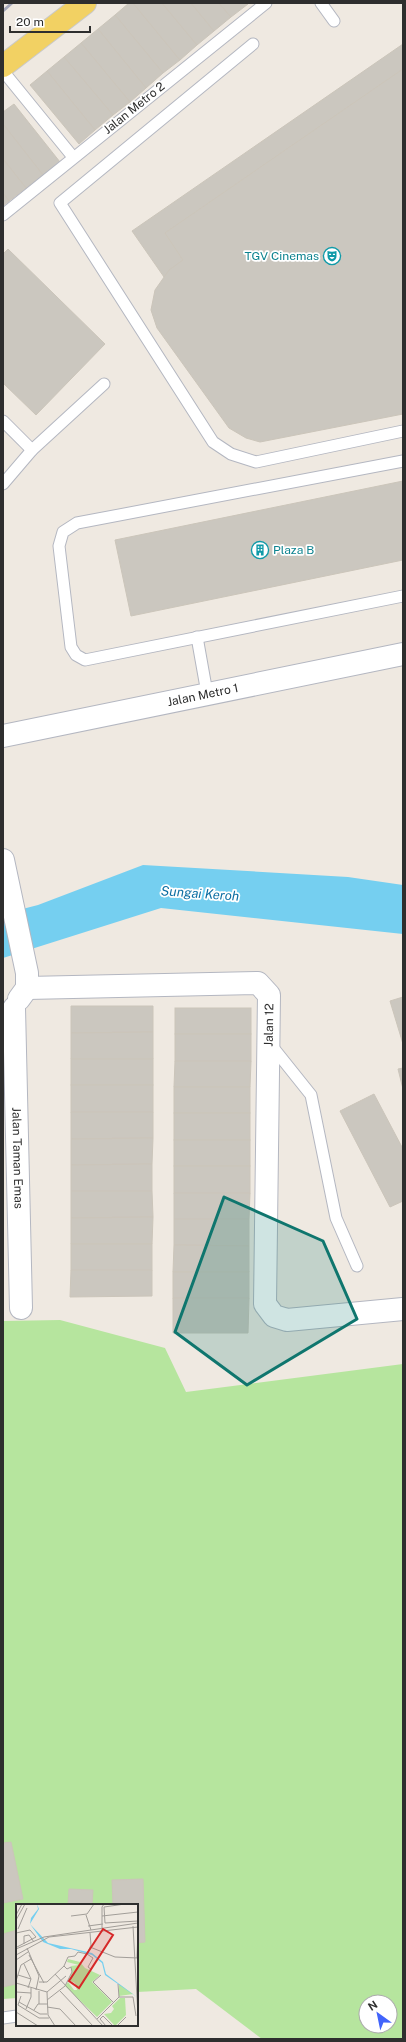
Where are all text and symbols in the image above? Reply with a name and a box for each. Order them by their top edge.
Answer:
scale bar [10,8,90,34]
text: 20 m [16,15,44,29]
street label: Jalan Metro 2 [101,79,167,137]
theatre icon: TGV Cinemas [322,246,342,266]
place label: TGV Cinemas [245,249,319,263]
building icon: Plaza B [250,540,270,560]
place label: Plaza B [273,543,314,557]
street label: Jalan Metro 1 [166,681,240,709]
water label: Sungai Keroh [160,883,240,904]
street label: Jalan 12 [262,1003,276,1047]
street label: Jalan Taman Emas [9,1107,26,1209]
inset map [16,1904,138,2026]
north arrow [358,1994,398,2034]
text: N [366,1998,379,2013]

